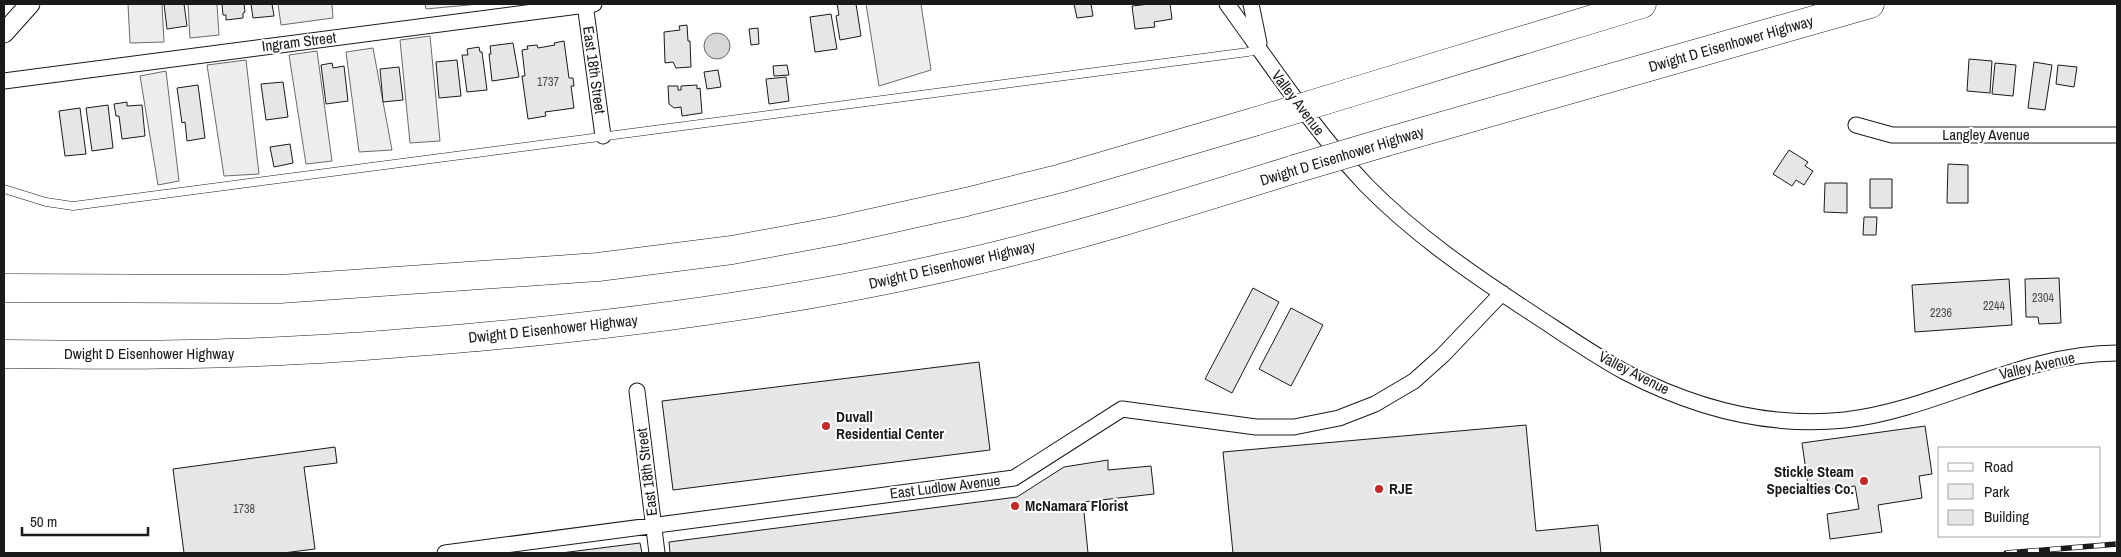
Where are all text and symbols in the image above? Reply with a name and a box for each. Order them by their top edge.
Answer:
street label: Dwight D Eisenhower Highway [1646,10,1816,77]
street label: East 18th Street [578,25,611,116]
street label: Ingram Street [261,26,338,56]
street label: Valley Avenue [1267,66,1330,140]
house number: 1737 [537,74,559,90]
street label: Dwight D Eisenhower Highway [1257,120,1427,190]
street label: Langley Avenue [1942,124,2030,145]
street label: Dwight D Eisenhower Highway [867,235,1038,294]
house number: 2304 [2032,290,2054,306]
house number: 2244 [1983,298,2005,314]
house number: 2236 [1930,305,1952,321]
street label: Dwight D Eisenhower Highway [467,309,640,348]
street label: Dwight D Eisenhower Highway [64,343,235,364]
street label: Valley Avenue [1595,346,1673,399]
street label: Valley Avenue [1997,347,2077,384]
place label: Duvall Residential Center [836,406,944,444]
marker: Duvall Residential Center [820,420,832,432]
street label: East 18th Street [631,426,662,517]
legend [1938,447,2101,537]
text: Road [1984,456,2013,477]
place label: Stickle Steam Specialties Co. [1766,461,1854,499]
street label: East Ludlow Avenue [888,469,1002,504]
marker: Stickle Steam Specialties Co. [1858,475,1870,487]
place label: RJE [1389,478,1413,499]
text: Park [1984,481,2010,502]
marker: RJE [1373,483,1385,495]
place label: McNamara Florist [1025,495,1128,516]
marker: McNamara Florist [1009,500,1021,512]
house number: 1738 [233,501,255,517]
scale bar [22,504,149,536]
text: Building [1984,506,2029,527]
text: 50 m [30,511,57,532]

